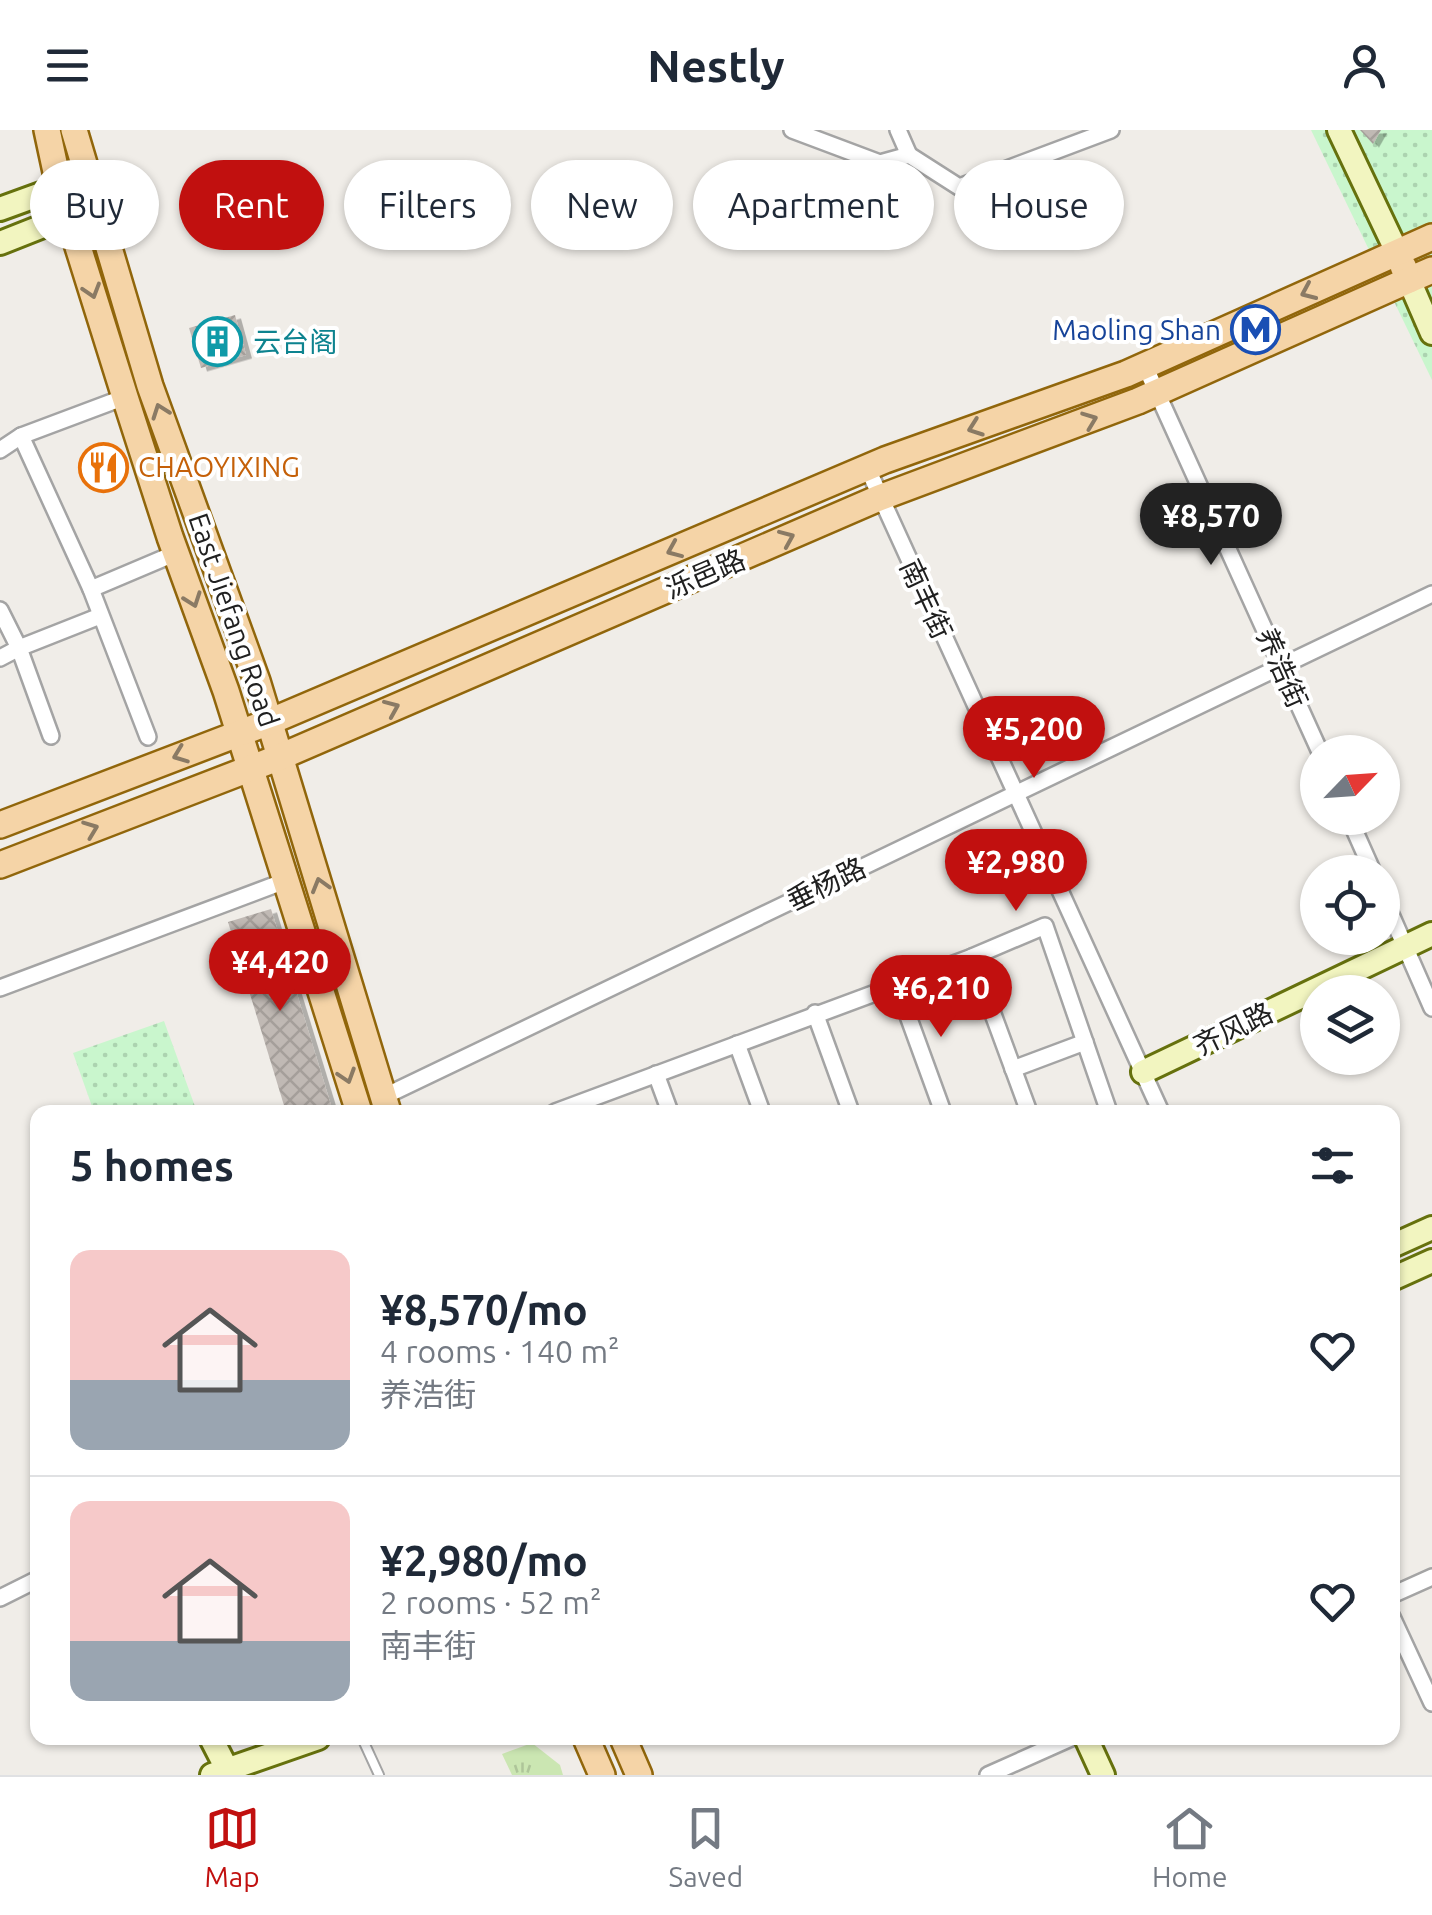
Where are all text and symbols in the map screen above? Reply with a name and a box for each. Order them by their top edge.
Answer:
icon: menu [40,38,95,93]
icon: person [1337,38,1392,93]
text: Nestly [647,40,785,91]
chip: Buy [30,160,159,250]
chip: Rent [179,160,324,250]
chip: Filters [344,160,511,250]
chip: New [531,160,673,250]
chip: Apartment [693,160,934,250]
chip: House [954,160,1124,250]
one-way arrow [1300,280,1318,300]
one-way arrow [80,282,101,299]
metro station icon: Maoling Shan [1230,304,1282,356]
place label: Maoling Shan [1052,314,1221,345]
building icon: 云台阁 [192,316,244,368]
place label: 云台阁 [253,326,337,357]
one-way arrow [151,404,172,421]
one-way arrow [1080,411,1097,431]
one-way arrow [968,416,985,437]
restaurant icon: CHAOYIXING [77,441,129,493]
place label: CHAOYIXING [138,451,300,482]
pin: ¥8,570 [1130,483,1292,568]
text: ¥8,570 [1162,497,1260,533]
street label: East Jiefang Road [183,509,286,731]
one-way arrow [777,530,795,550]
one-way arrow [666,538,684,558]
street label: 泺邑路 [660,543,750,604]
street label: 南丰街 [895,554,958,643]
one-way arrow [181,590,201,608]
street label: 养浩街 [1251,623,1314,712]
pin: ¥5,200 [953,696,1115,781]
one-way arrow [382,700,400,720]
text: ¥5,200 [985,710,1083,746]
north arrow [1300,735,1400,835]
map controls [1300,735,1400,1075]
one-way arrow [172,743,190,763]
one-way arrow [81,821,99,841]
pin: ¥2,980 [935,829,1097,914]
text: ¥2,980 [967,843,1065,879]
street label: 垂杨路 [781,851,870,916]
button: locate [1300,855,1400,955]
one-way arrow [311,877,332,894]
pin: ¥4,420 [199,929,361,1014]
text: ¥4,420 [231,943,329,979]
pin: ¥6,210 [860,955,1022,1040]
text: ¥6,210 [892,969,990,1005]
button: layers [1300,975,1400,1075]
street label: 齐风路 [1188,996,1277,1061]
one-way arrow [335,1066,356,1083]
icon: filters [1305,1138,1360,1193]
text: 5 homes [70,1142,234,1189]
text: ¥8,570/mo [380,1286,588,1333]
icon: home [150,1290,270,1410]
icon: heart [1305,1323,1360,1378]
text: 4 rooms · 140 m² [380,1333,620,1369]
text: 养浩街 [380,1376,476,1412]
text: ¥2,980/mo [380,1537,588,1584]
icon: home [150,1541,270,1661]
icon: heart [1305,1574,1360,1629]
text: 2 rooms · 52 m² [380,1584,601,1620]
text: 南丰街 [380,1627,476,1663]
tab: Map [204,1801,260,1892]
tab: Saved [669,1801,743,1892]
tab: Home [1152,1801,1228,1892]

